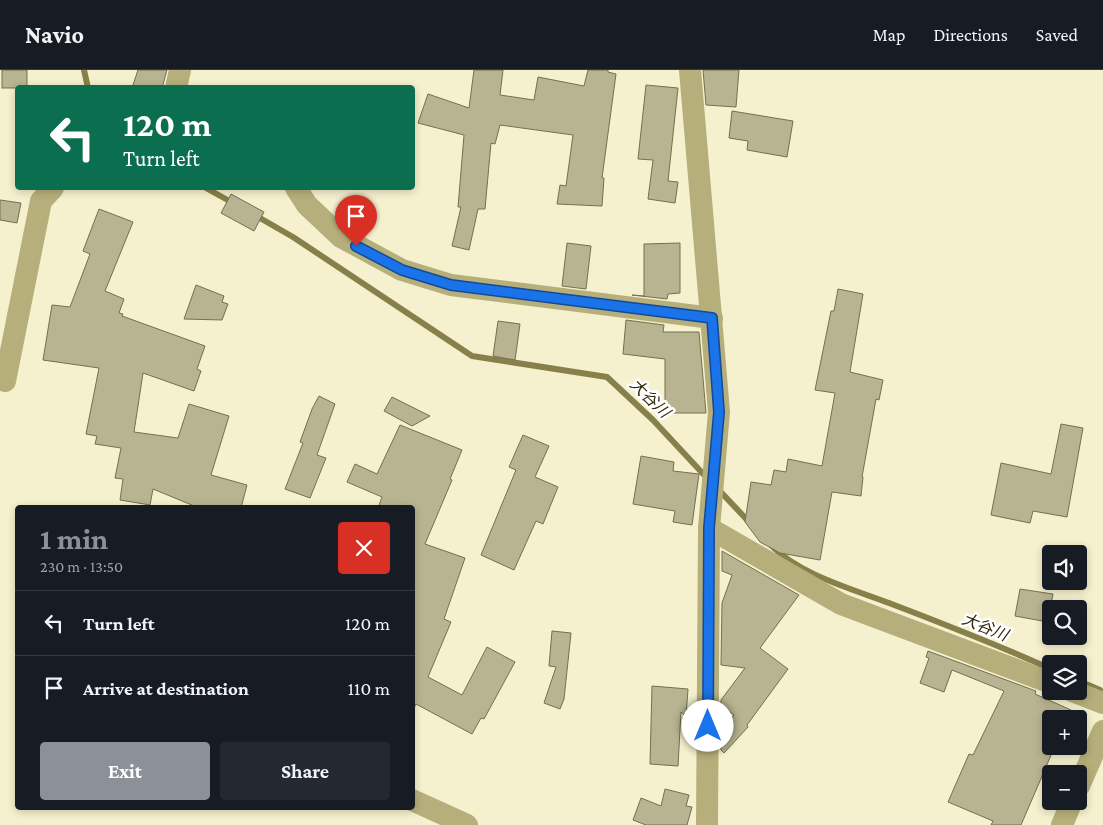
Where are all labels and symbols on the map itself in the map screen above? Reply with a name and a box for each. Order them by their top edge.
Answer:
pin [335,195,377,246]
water label: 大谷川 [627,375,675,422]
water label: 大谷川 [960,610,1012,645]
position arrow [681,699,733,751]

